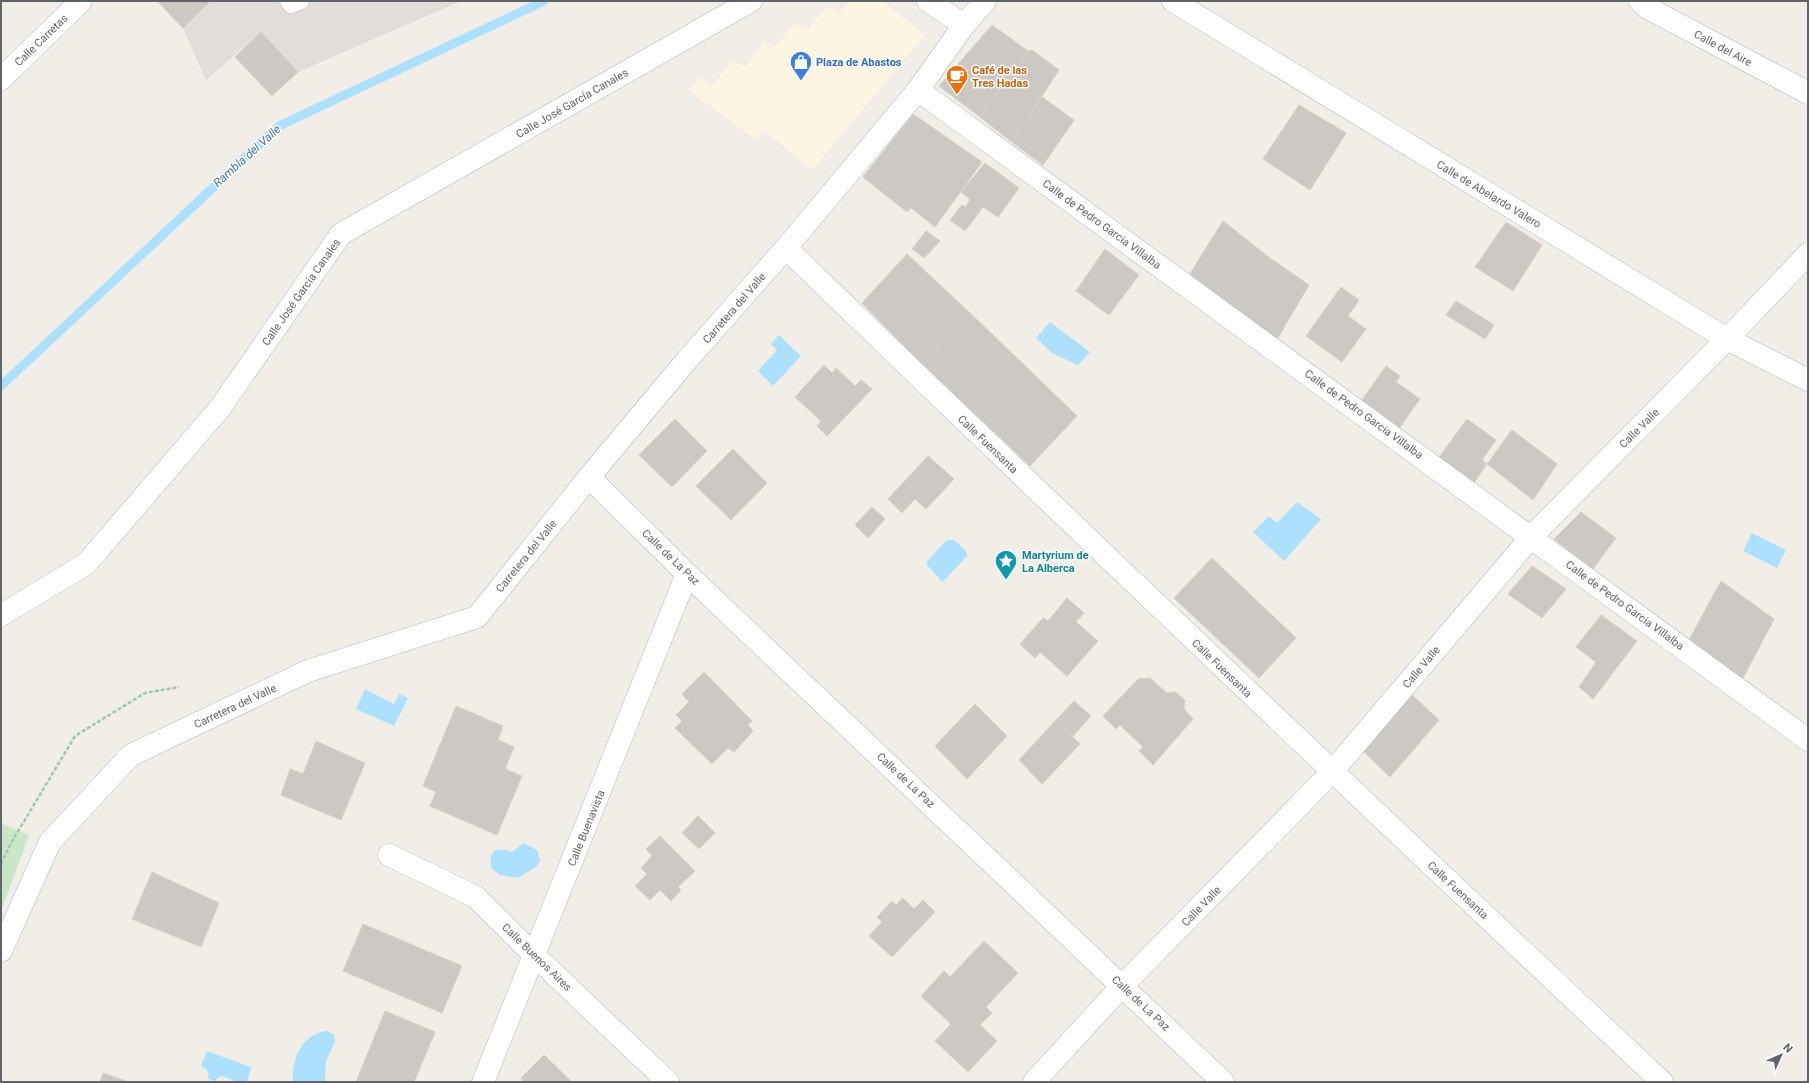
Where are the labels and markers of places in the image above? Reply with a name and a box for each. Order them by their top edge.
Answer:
shop icon: Plaza de Abastos [788,49,814,82]
place label: Plaza de Abastos [816,56,902,69]
cafe icon: Café de las Tres Hadas [944,63,970,96]
place label: Café de las Tres Hadas [972,64,1028,90]
place icon: Martyrium de La Alberca [993,548,1019,581]
place label: Martyrium de La Alberca [1022,549,1089,575]

